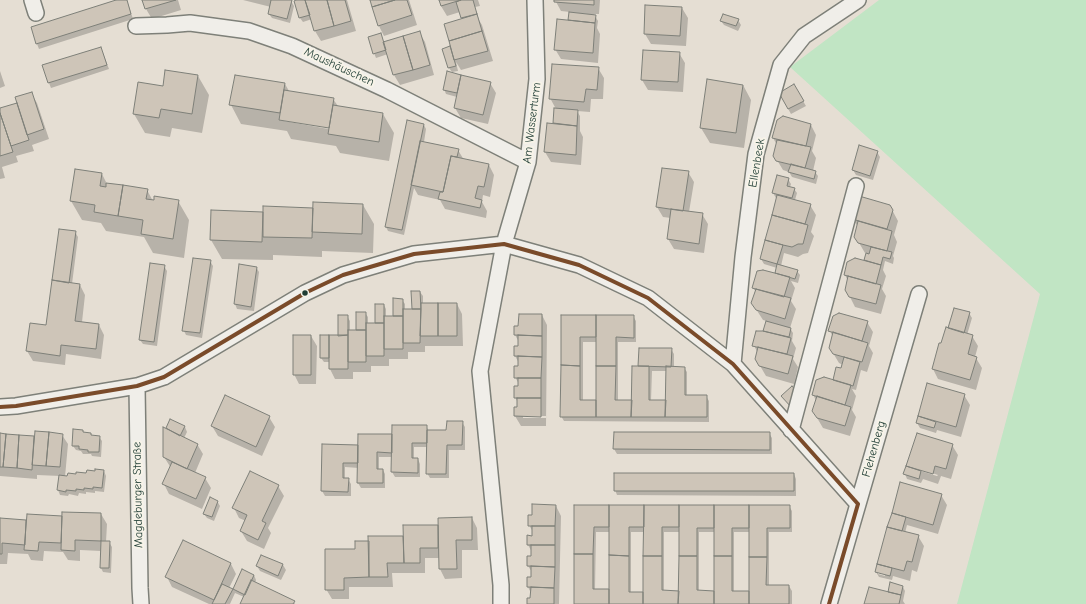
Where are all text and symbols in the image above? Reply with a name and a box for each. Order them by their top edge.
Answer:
street label: Maushäuschen [302,44,376,90]
street label: Am Wasserturm [520,82,544,164]
street label: Ellenbeek [746,137,768,189]
unlabelled marker [300,288,310,298]
street label: Flehenberg [859,419,889,479]
street label: Magdeburger Straße [130,442,146,548]

